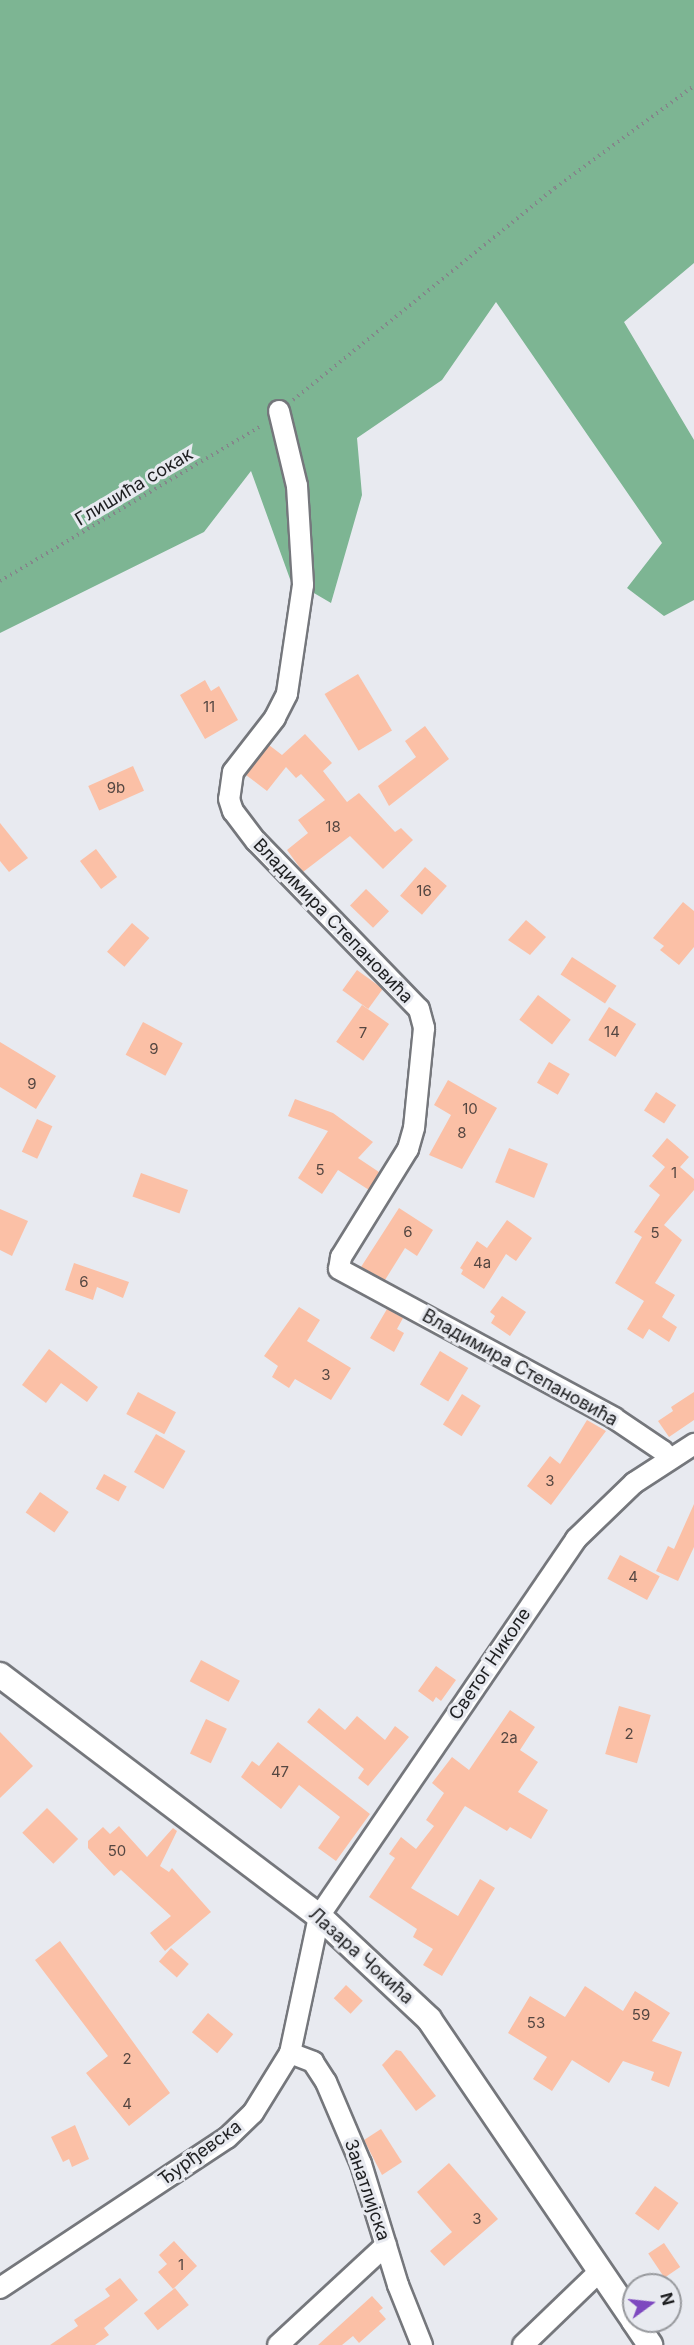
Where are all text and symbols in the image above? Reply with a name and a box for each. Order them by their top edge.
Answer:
street label: Глишића сокак [71,443,197,531]
house number: 11 [203,698,215,716]
house number: 9b [107,779,125,797]
house number: 18 [325,818,341,836]
street label: Владимира Степановића [249,834,417,1008]
house number: 16 [416,882,432,900]
house number: 14 [604,1023,620,1041]
house number: 7 [359,1024,367,1042]
house number: 9 [149,1040,159,1058]
house number: 9 [27,1075,37,1093]
house number: 10 [462,1100,478,1118]
house number: 8 [457,1124,467,1142]
house number: 5 [315,1161,325,1179]
house number: 1 [671,1164,677,1182]
house number: 6 [403,1223,413,1241]
house number: 5 [650,1224,660,1242]
house number: 4a [473,1254,491,1272]
house number: 6 [79,1273,89,1291]
street label: Владимира Степановића [418,1305,622,1431]
house number: 3 [321,1366,331,1384]
house number: 3 [545,1472,555,1490]
house number: 4 [628,1568,638,1586]
street label: Светог Николе [445,1604,535,1724]
house number: 2 [624,1725,634,1743]
house number: 2a [500,1729,518,1747]
house number: 47 [271,1763,289,1781]
house number: 50 [108,1842,126,1860]
street label: Лазара Чокића [304,1903,418,2009]
house number: 59 [632,2006,650,2024]
house number: 53 [527,2014,545,2032]
house number: 2 [122,2050,132,2068]
house number: 4 [122,2095,132,2113]
street label: Ђурђевска [154,2116,246,2190]
street label: Занатлијска [340,2136,394,2244]
house number: 3 [472,2210,482,2228]
house number: 1 [178,2256,184,2274]
north arrow [622,2273,682,2333]
text: N [656,2290,679,2307]

